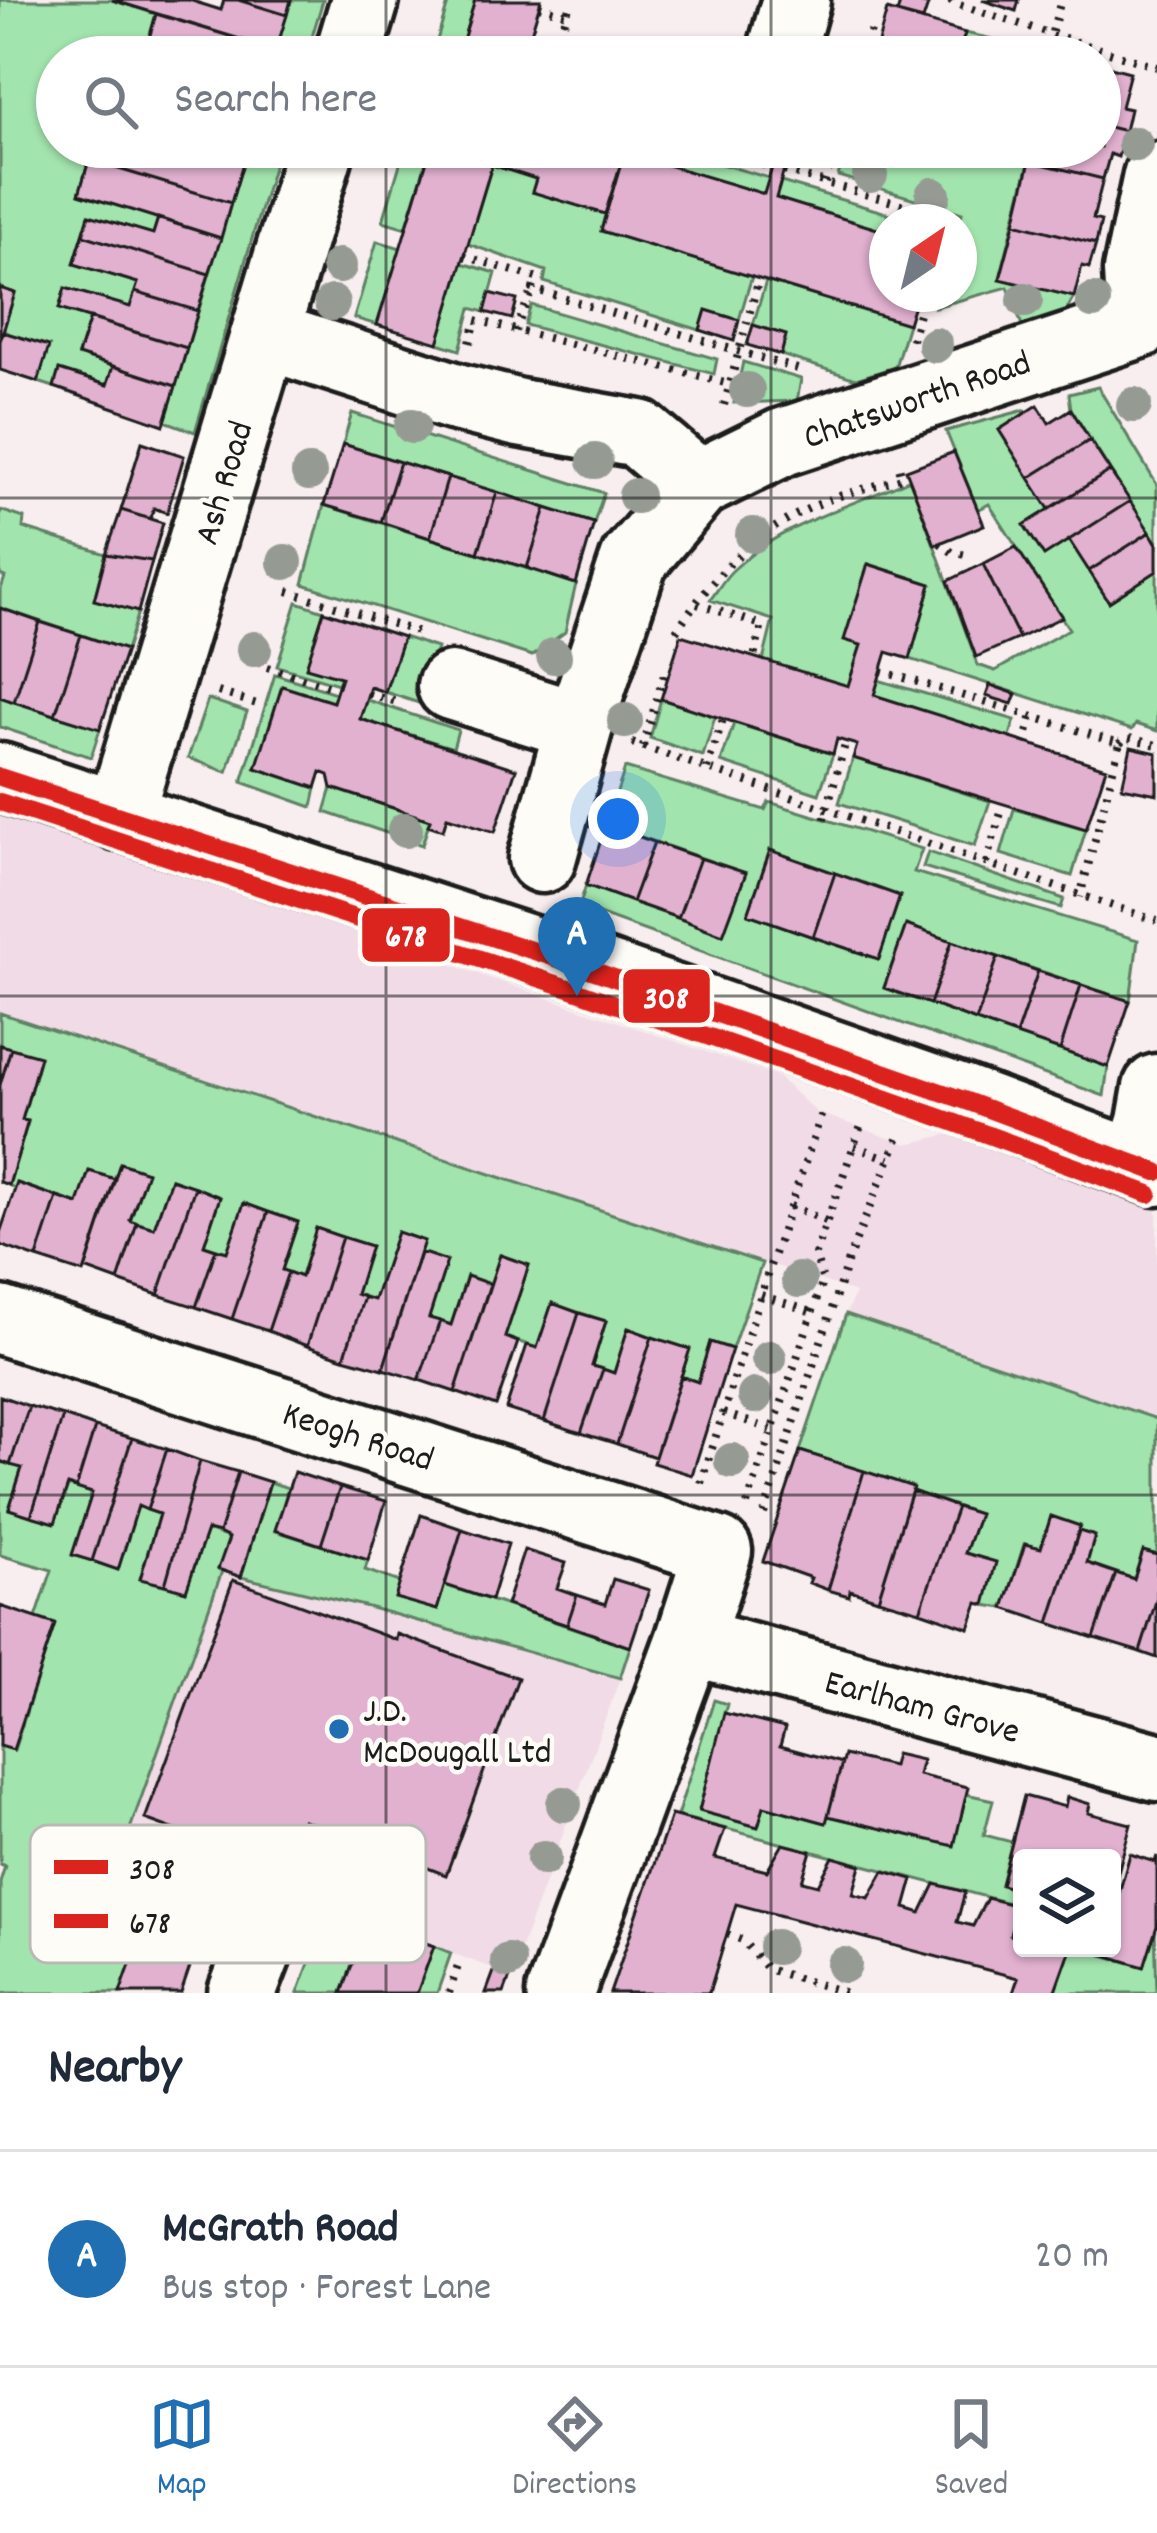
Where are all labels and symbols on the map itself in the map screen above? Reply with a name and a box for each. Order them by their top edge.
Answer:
north arrow [869,204,977,312]
street label: Chatsworth Road [797,339,1039,466]
street label: Ash Road [183,415,270,552]
your location [588,789,648,849]
pin: A [538,897,616,996]
line badge: 678 [360,906,452,964]
text: 678 [385,916,427,963]
line badge: 308 [621,967,712,1025]
text: 308 [643,978,689,1025]
street label: Keogh Road [275,1391,440,1489]
street label: Earlham Grove [818,1659,1025,1761]
place label: J.D. McDougall Ltd [363,1688,552,1781]
marker: J.D. McDougall Ltd [326,1716,352,1742]
legend [30,1825,426,1963]
text: 308 [129,1849,175,1896]
text: 678 [129,1903,171,1950]

